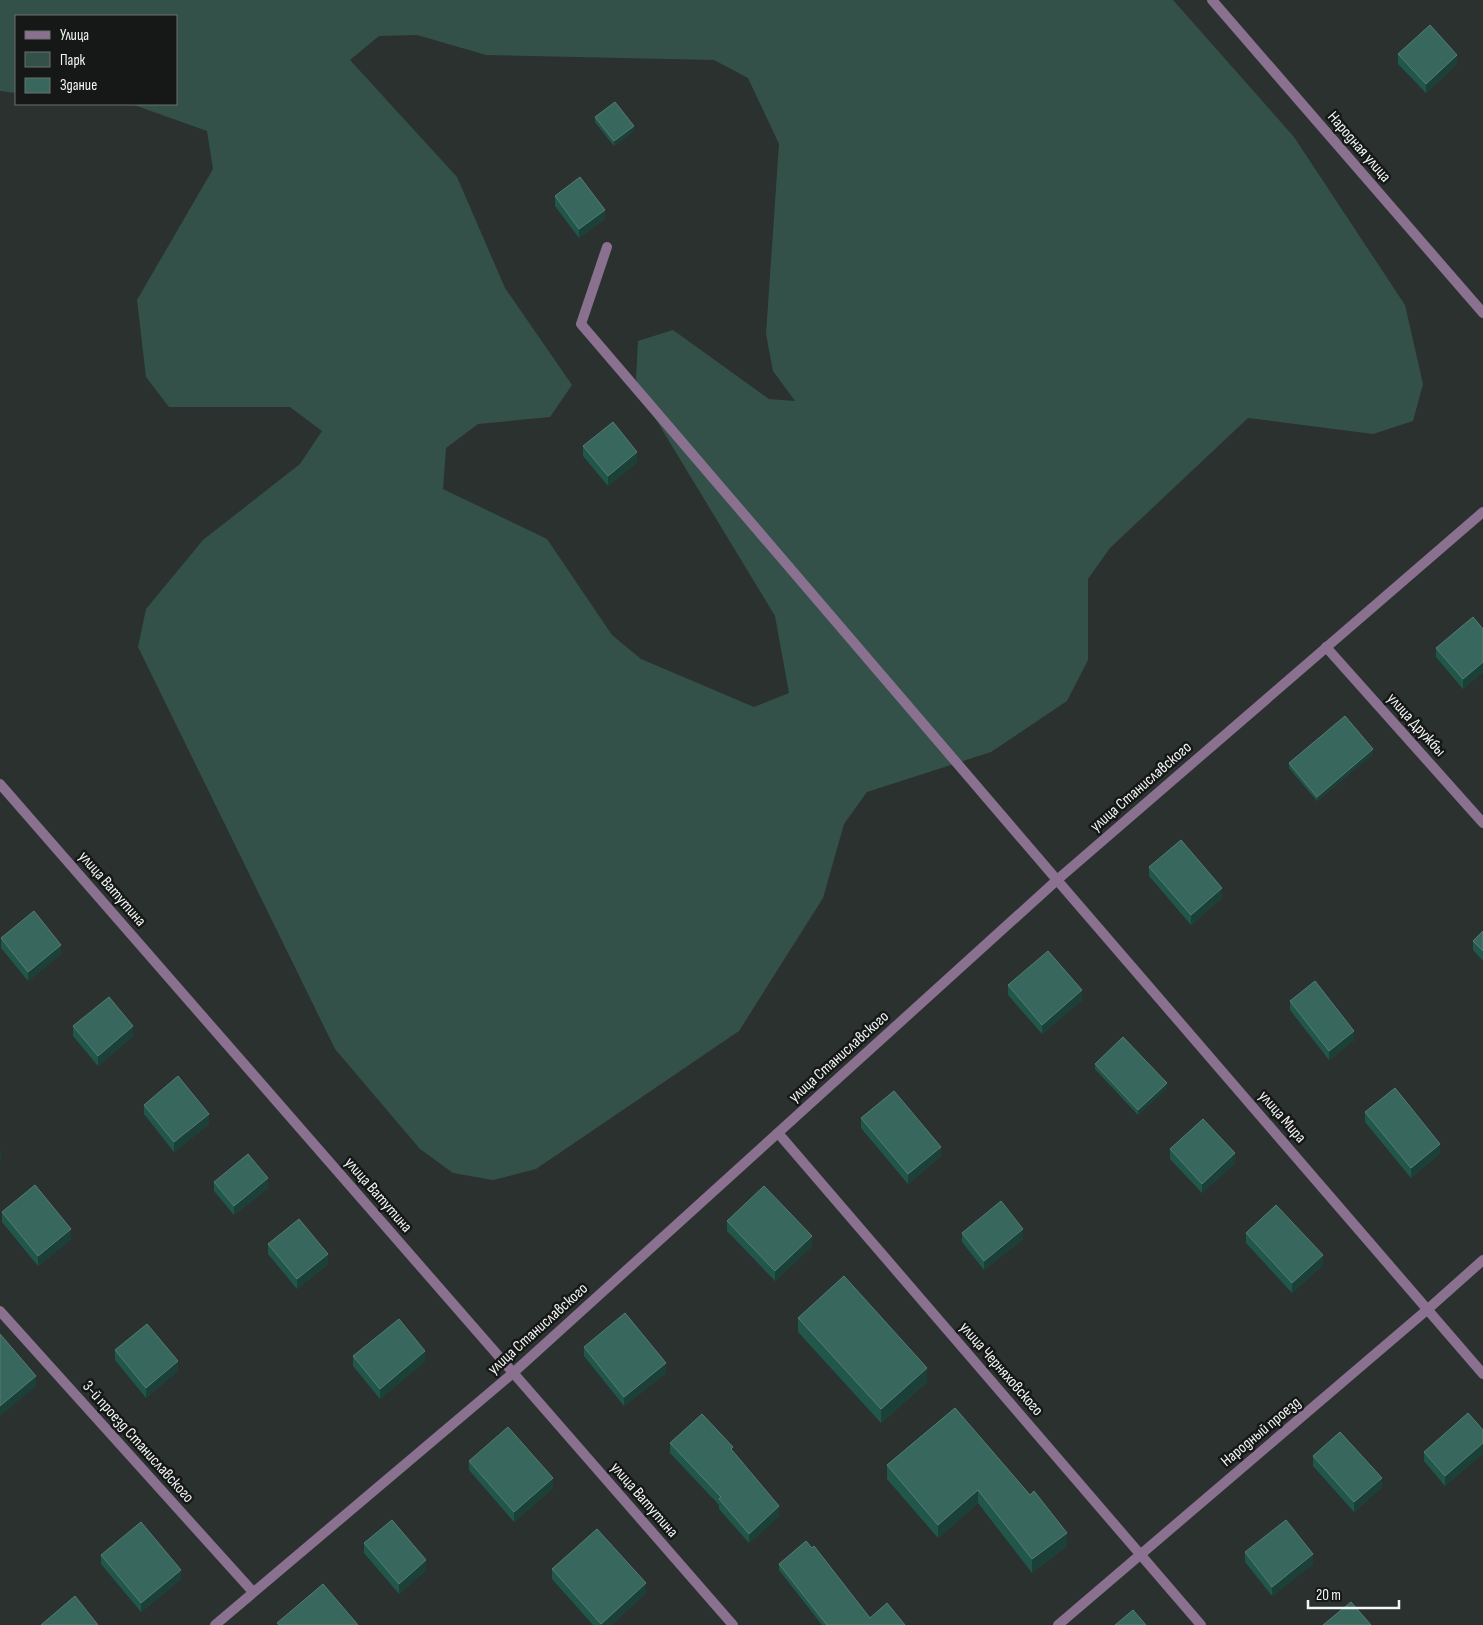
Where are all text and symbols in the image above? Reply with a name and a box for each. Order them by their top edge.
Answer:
legend [15,15,178,105]
text: Улица [60,26,89,45]
text: Парк [60,51,86,70]
text: Здание [60,76,97,95]
street label: Народная улица [1323,108,1395,186]
street label: улица Дружбы [1383,689,1449,761]
street label: улица Станиславского [1087,738,1195,836]
street label: улица Ватутина [74,848,150,930]
street label: улица Станиславского [785,1007,893,1107]
street label: улица Мира [1254,1087,1310,1147]
street label: улица Ватутина [340,1154,416,1236]
street label: улица Станиславского [484,1279,592,1379]
street label: улица Черняховского [955,1318,1047,1420]
street label: 3-й проезд Станиславского [78,1377,198,1507]
street label: Народный проезд [1217,1393,1305,1471]
street label: улица Ватутина [606,1459,682,1541]
scale bar [1308,1578,1399,1610]
text: 20 m [1316,1586,1341,1605]

